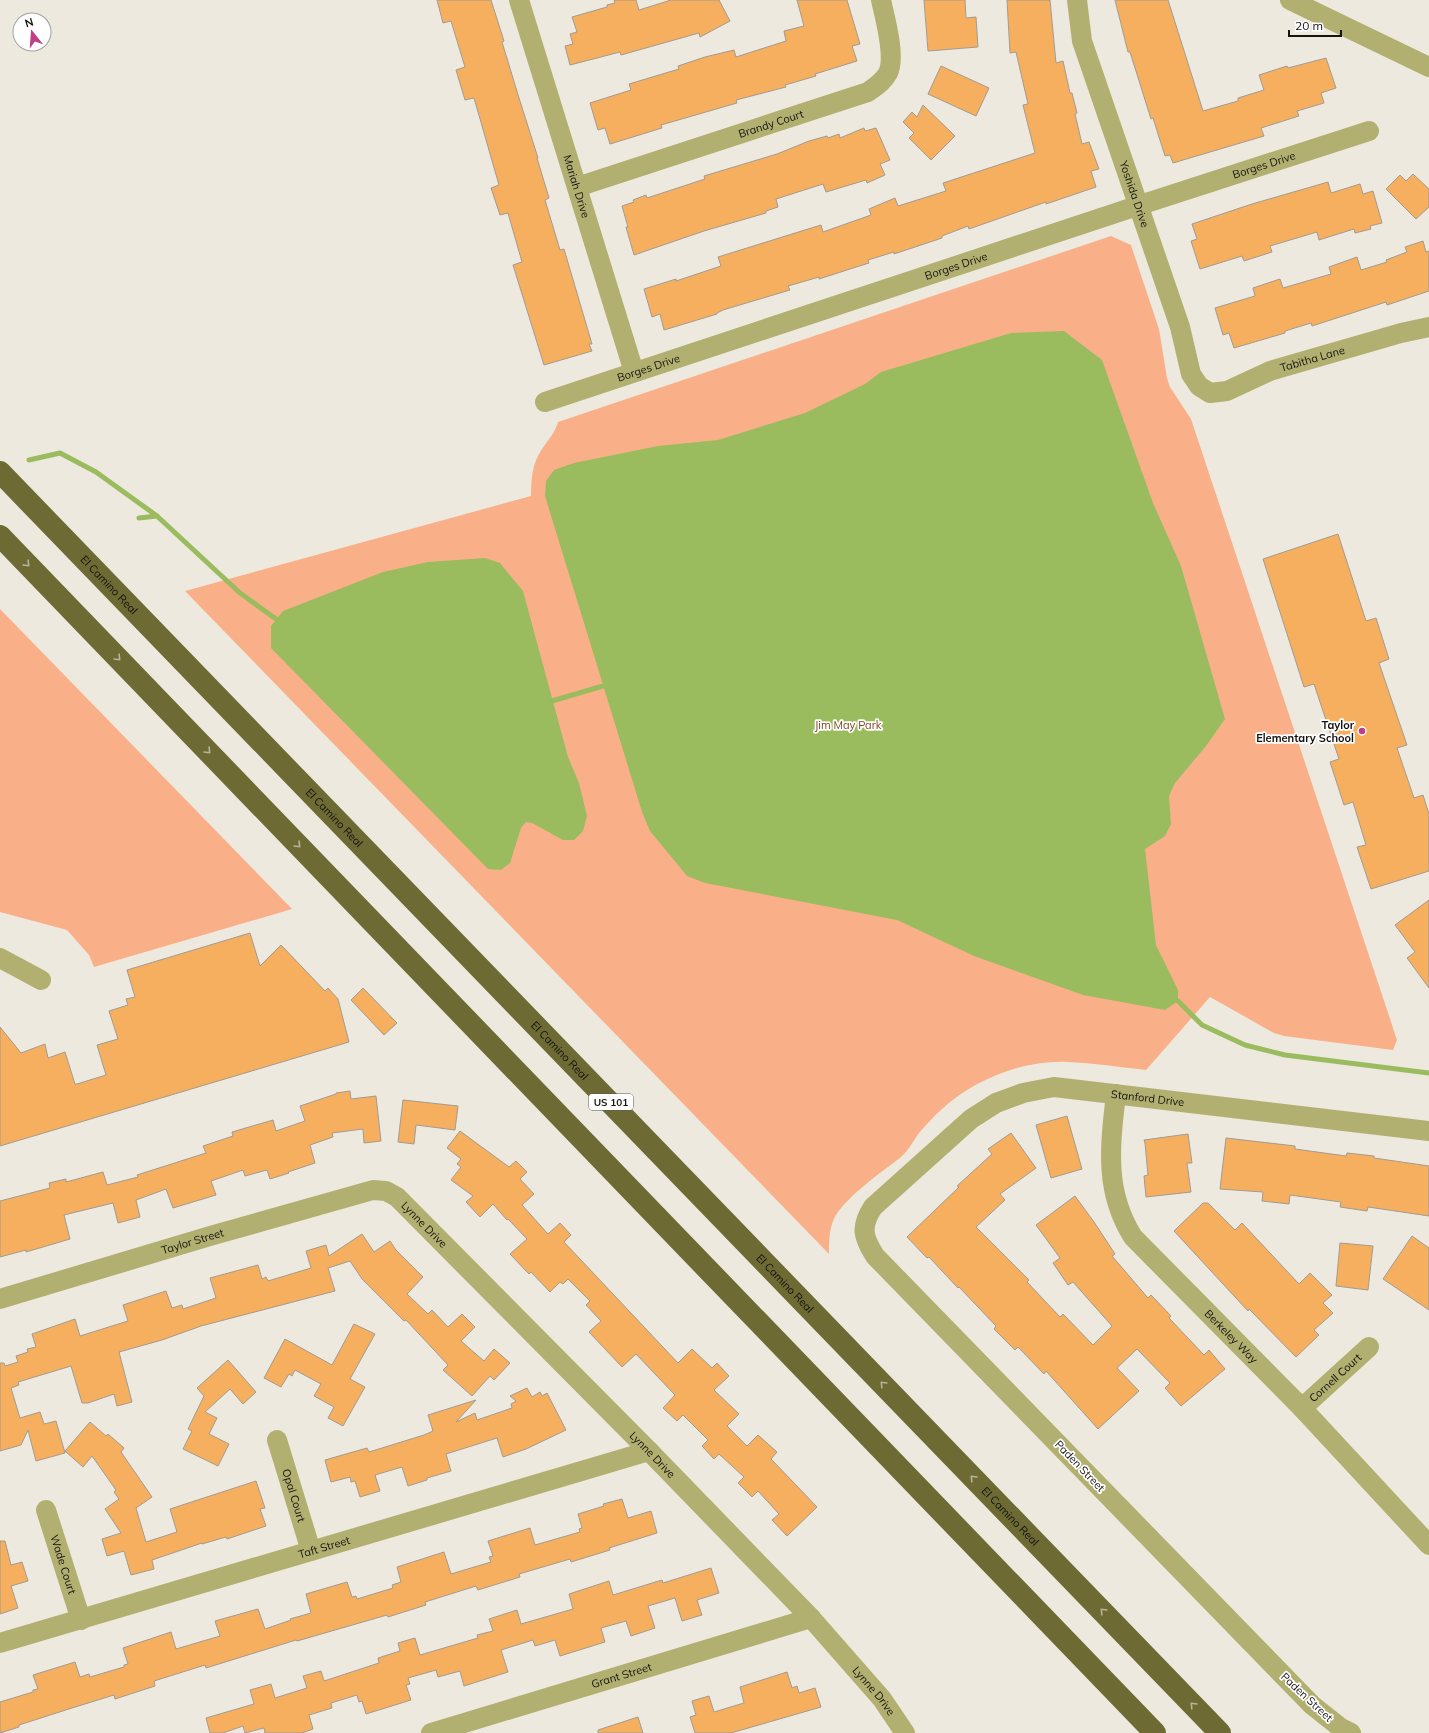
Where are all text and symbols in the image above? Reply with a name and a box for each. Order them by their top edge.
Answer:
north arrow [12,12,52,52]
scale bar [1289,12,1341,38]
text: N [23,15,35,30]
text: 20 m [1295,18,1323,33]
street label: Brandy Court [737,106,805,141]
street label: Borges Drive [1231,148,1297,182]
street label: Mariah Drive [560,153,593,220]
street label: Yoshida Drive [1116,158,1152,229]
street label: Borges Drive [923,249,989,283]
street label: Tabitha Lane [1278,343,1346,375]
street label: Borges Drive [615,351,682,385]
street label: El Camino Real [78,552,141,617]
one-way arrow [22,559,30,567]
one-way arrow [113,653,120,661]
park label: Jim May Park [815,718,882,732]
place label: Taylor Elementary School [1256,718,1355,745]
marker: Taylor Elementary School [1357,726,1367,736]
one-way arrow [203,746,211,754]
street label: El Camino Real [303,785,366,850]
one-way arrow [293,840,301,848]
street label: El Camino Real [528,1018,591,1083]
street label: Stanford Drive [1110,1087,1185,1109]
road number: US 101 [589,1094,633,1110]
street label: Lynne Drive [398,1198,450,1251]
street label: Taylor Street [160,1225,225,1257]
street label: El Camino Real [753,1251,817,1316]
street label: Berkeley Way [1202,1306,1261,1366]
street label: Cornell Court [1306,1350,1364,1405]
one-way arrow [880,1381,888,1389]
street label: Lynne Drive [627,1428,678,1481]
street label: Paden Street [1052,1437,1108,1495]
street label: Opal Court [279,1467,309,1524]
one-way arrow [971,1475,978,1483]
street label: El Camino Real [979,1484,1042,1549]
street label: Wade Court [47,1533,79,1596]
street label: Taft Street [297,1533,352,1561]
one-way arrow [1100,1608,1108,1616]
street label: Grant Street [590,1660,653,1691]
street label: Lynne Drive [850,1663,898,1718]
street label: Paden Street [1278,1669,1336,1725]
one-way arrow [1190,1702,1198,1710]

